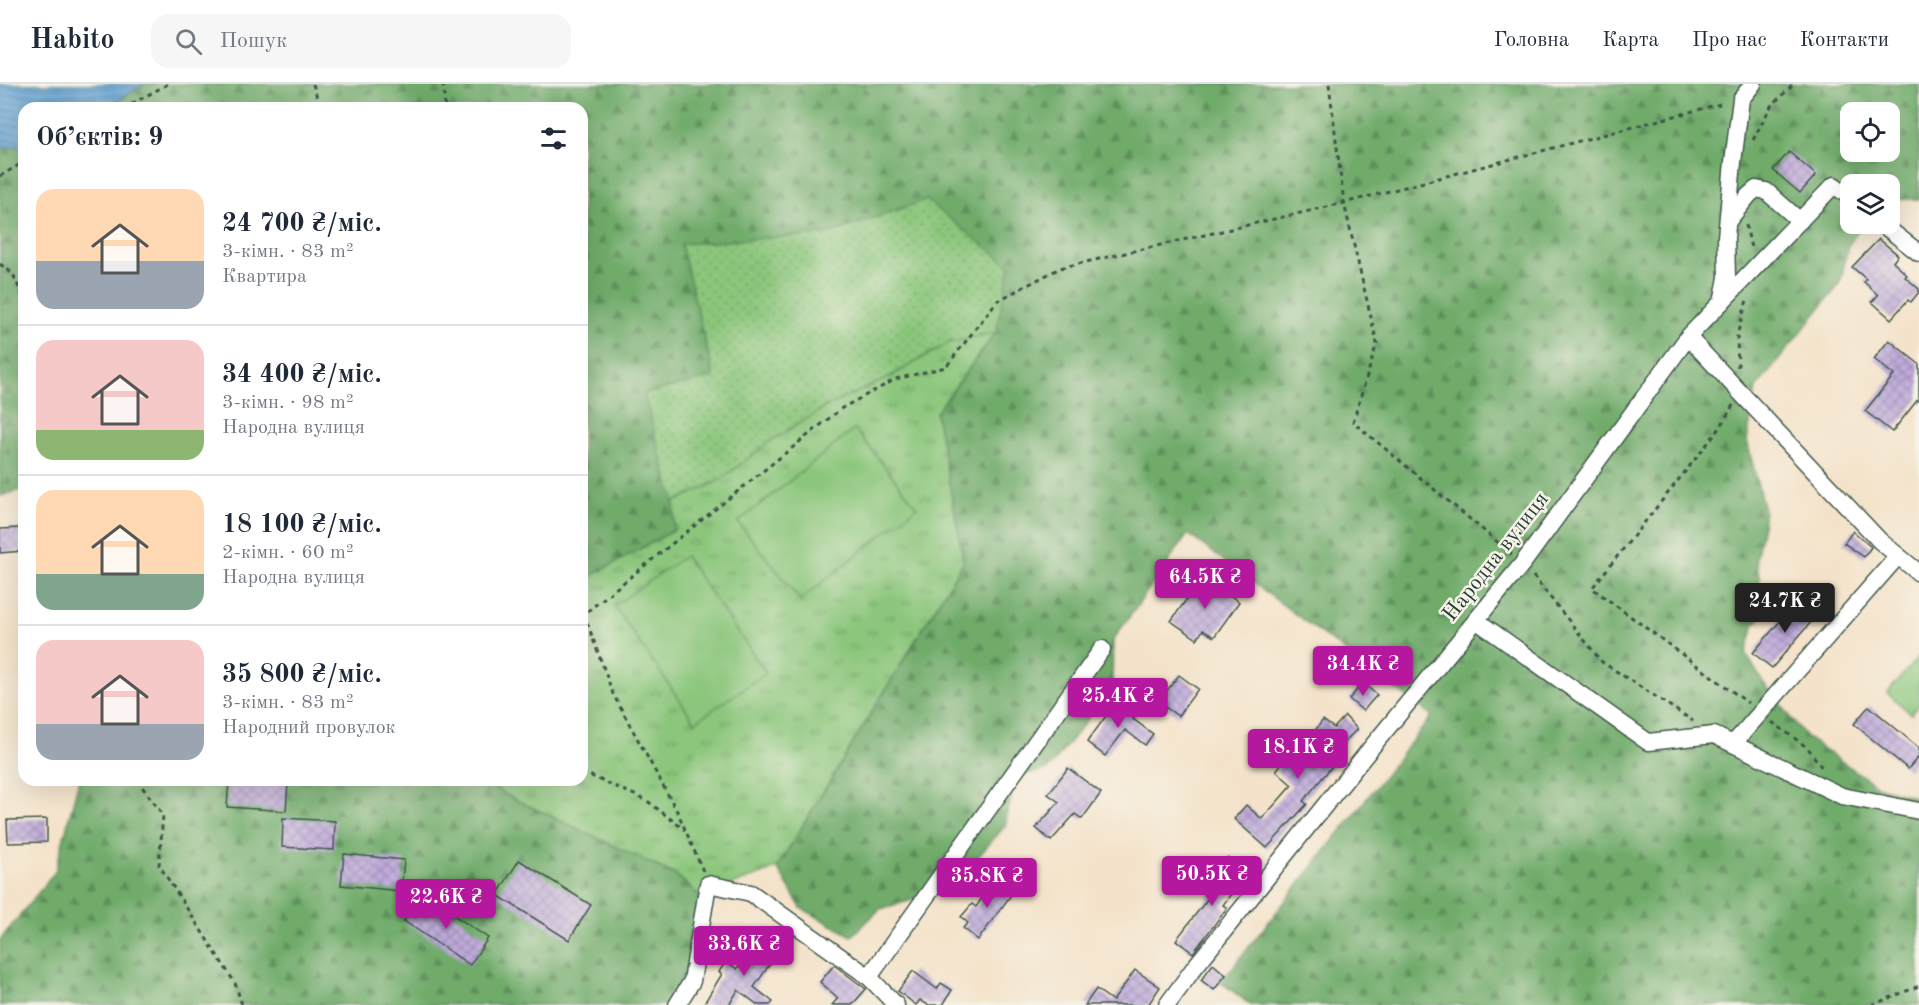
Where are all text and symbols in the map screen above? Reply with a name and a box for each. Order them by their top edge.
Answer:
search box [151,14,571,68]
icon: search [172,25,205,58]
text: Habito [30,27,115,55]
text: Пошук [220,30,287,52]
text: Головна [1494,30,1569,51]
text: Карта [1602,30,1659,51]
text: Про нас [1692,30,1767,51]
text: Контакти [1800,30,1889,51]
map controls [1840,102,1900,234]
button: locate [1840,102,1900,162]
icon: filters [537,122,570,155]
text: Об’єктів: 9 [36,125,163,151]
button: layers [1840,174,1900,234]
text: 24 700 ₴/міс. [222,211,382,237]
icon: home [84,213,156,285]
text: 3-кімн. · 83 m² [222,242,354,262]
text: Квартира [222,267,307,287]
text: 34 400 ₴/міс. [222,362,382,388]
icon: home [84,364,156,436]
text: 3-кімн. · 98 m² [222,393,354,413]
text: Народна вулиця [222,418,365,438]
street label: Народна вулиця [1439,488,1553,626]
text: 18 100 ₴/міс. [222,512,382,538]
icon: home [84,514,156,586]
text: 2-кімн. · 60 m² [222,543,354,563]
pin: 64.5K ₴ [1150,559,1260,610]
text: Народна вулиця [222,568,365,588]
text: 64.5K ₴ [1169,568,1241,588]
pin: 24.7K ₴ [1730,583,1840,634]
text: 24.7K ₴ [1749,592,1821,612]
pin: 34.4K ₴ [1308,646,1418,697]
text: 34.4K ₴ [1327,655,1399,675]
text: 35 800 ₴/міс. [222,662,382,688]
icon: home [84,664,156,736]
pin: 25.4K ₴ [1063,678,1173,729]
text: 25.4K ₴ [1082,687,1154,707]
text: 3-кімн. · 83 m² [222,693,354,713]
text: Народний провулок [222,718,396,738]
pin: 18.1K ₴ [1243,729,1353,780]
text: 18.1K ₴ [1262,738,1334,758]
pin: 50.5K ₴ [1157,856,1267,907]
pin: 35.8K ₴ [932,858,1042,909]
text: 50.5K ₴ [1176,865,1248,885]
text: 35.8K ₴ [951,867,1023,887]
pin: 22.6K ₴ [391,879,501,930]
text: 22.6K ₴ [410,888,482,908]
pin: 33.6K ₴ [689,926,799,977]
text: 33.6K ₴ [708,935,780,955]

